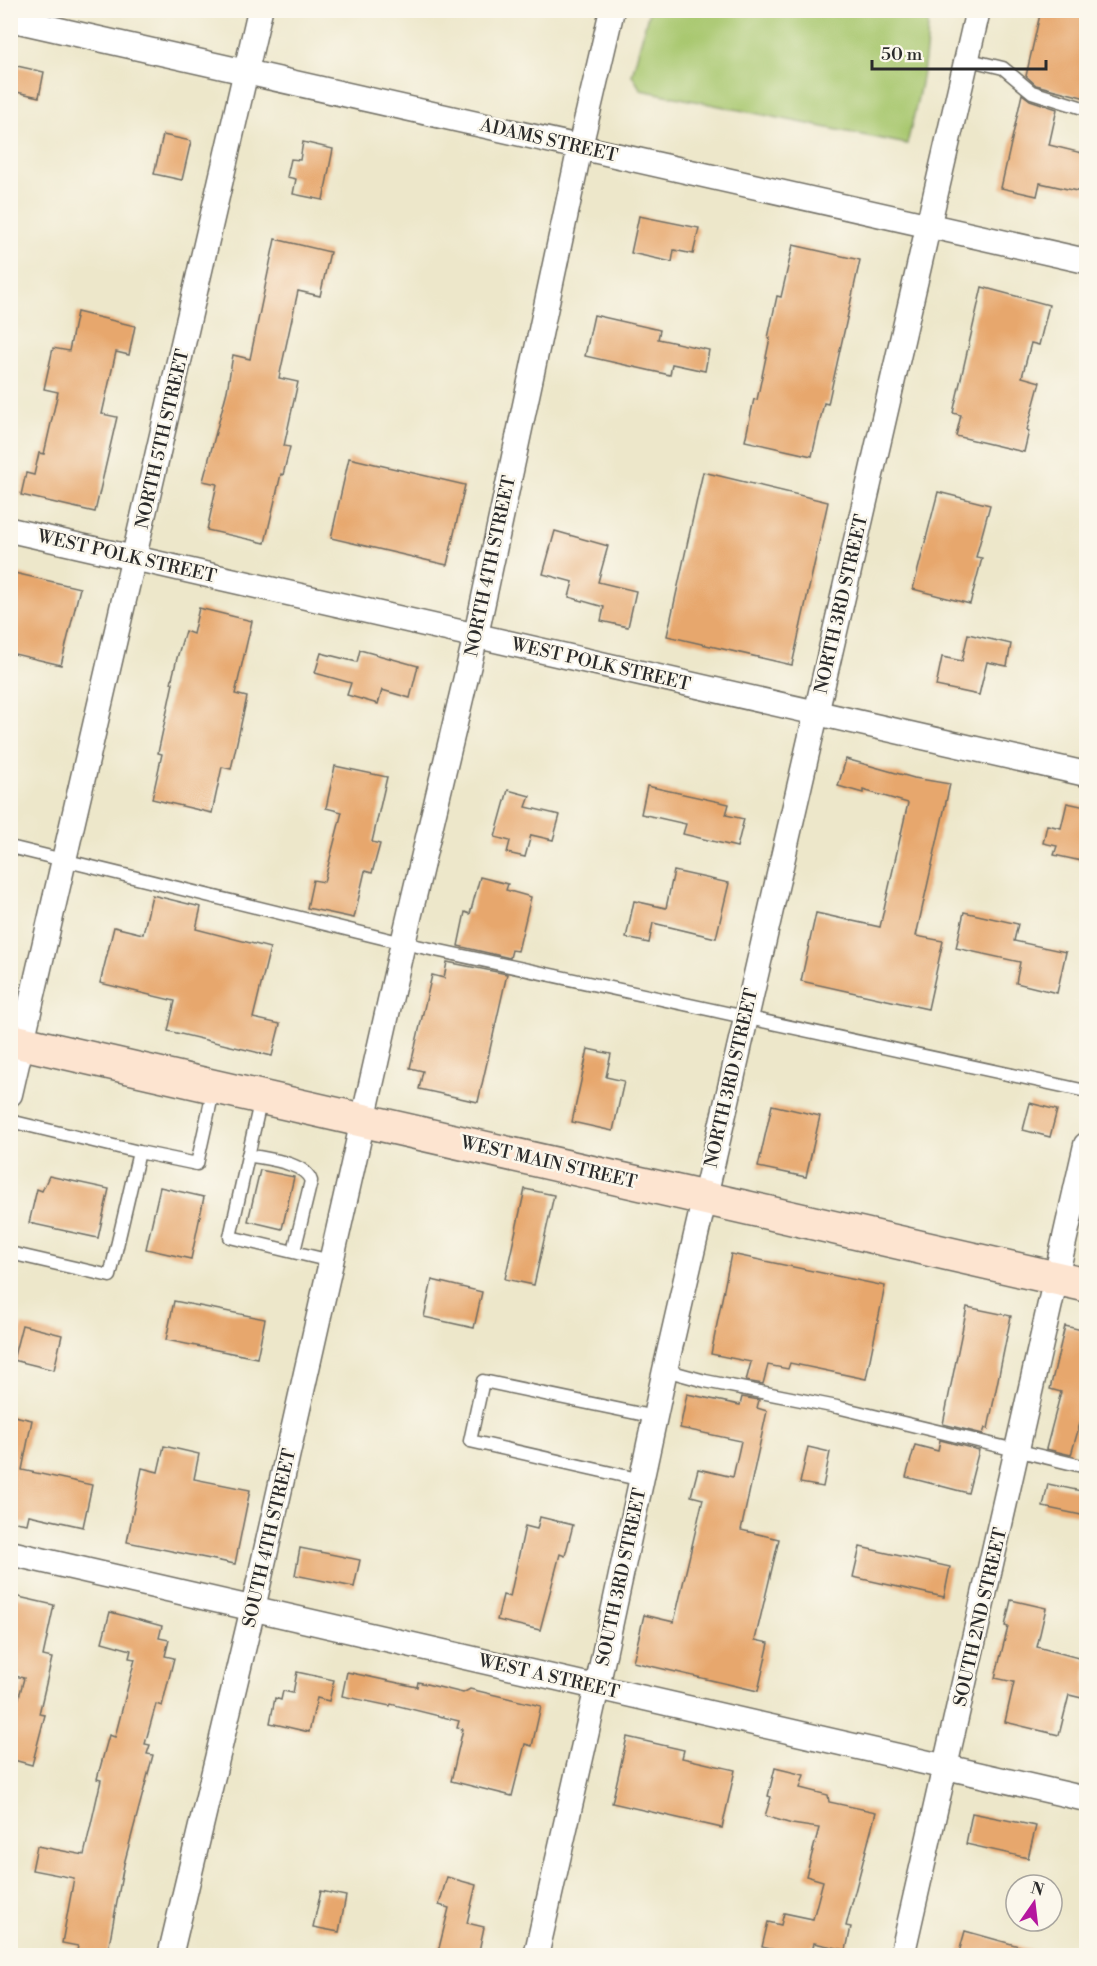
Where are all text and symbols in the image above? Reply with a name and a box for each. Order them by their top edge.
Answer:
scale bar [872,33,1046,71]
text: 50 m [881,43,923,66]
street label: ADAMS STREET [477,113,620,168]
street label: NORTH 5TH STREET [131,347,194,531]
street label: NORTH 4TH STREET [460,473,521,659]
street label: NORTH 3RD STREET [810,512,873,696]
street label: WEST POLK STREET [34,524,219,588]
street label: WEST POLK STREET [508,632,693,696]
street label: NORTH 3RD STREET [700,986,763,1170]
street label: WEST MAIN STREET [458,1131,640,1194]
street label: SOUTH 4TH STREET [238,1446,301,1630]
street label: SOUTH 3RD STREET [591,1486,652,1668]
street label: SOUTH 2ND STREET [949,1525,1012,1709]
street label: WEST A STREET [475,1649,622,1704]
north arrow [1004,1873,1064,1933]
text: N [1029,1878,1046,1901]

